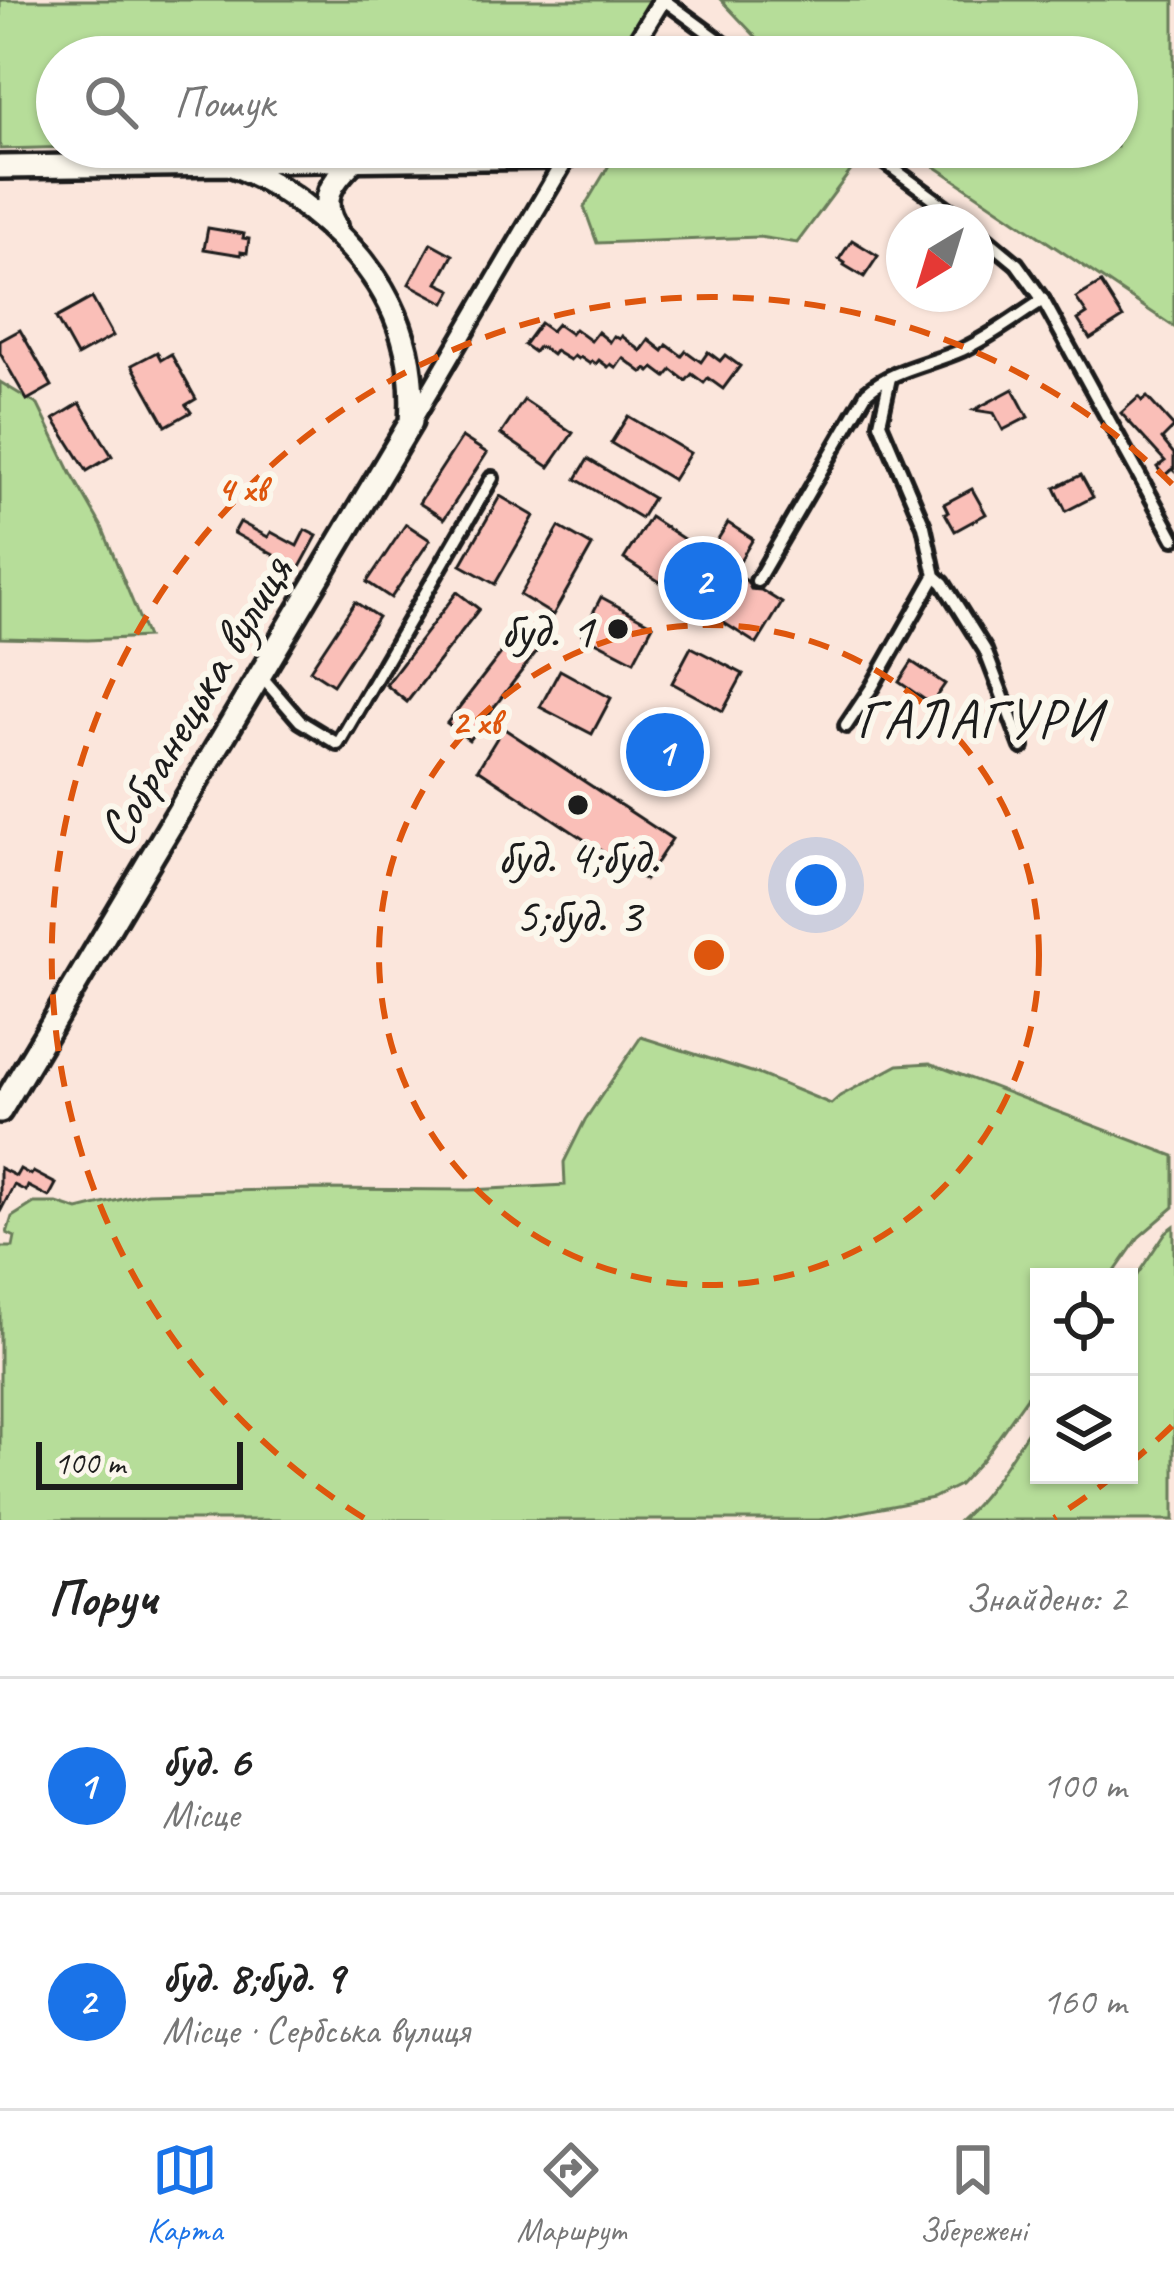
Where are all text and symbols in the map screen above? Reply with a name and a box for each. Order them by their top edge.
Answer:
search box [36,36,1138,168]
icon: search [78,69,144,135]
text: Пошук [174,74,274,131]
north arrow [886,204,994,312]
text: 4 хв [217,466,273,512]
pin: 2 [664,536,742,626]
street label: Собранецька вулиця [83,542,307,858]
place label: буд. 1 [500,598,597,662]
marker: буд. 1 [605,616,631,642]
district label: ГАЛАГУРИ [857,685,1108,753]
text: 2 хв [451,699,507,745]
pin: 1 [626,707,704,797]
marker: буд. 4;буд. 5;буд. 3 [565,792,591,818]
place label: буд. 4;буд. 5;буд. 3 [497,824,660,947]
your location [786,855,846,915]
centre of rings [688,934,730,976]
map controls [1030,1268,1138,1484]
button: locate [1030,1268,1138,1376]
button: layers [1030,1376,1138,1484]
scale bar [36,1436,243,1489]
text: 100 m [54,1442,125,1484]
text: Поруч [48,1566,157,1630]
text: Знайдено: 2 [965,1574,1126,1623]
text: буд. 6 [162,1733,250,1790]
text: 1 [78,1761,96,1810]
text: 100 m [1042,1761,1126,1810]
text: Місце [162,1790,239,1839]
text: буд. 8;буд. 9 [162,1949,344,2006]
text: 2 [78,1977,96,2026]
text: 160 m [1042,1977,1126,2026]
text: Місце · Сербська вулиця [162,2006,469,2055]
tab: Карта [147,2137,222,2251]
tab: Маршрут [517,2137,625,2251]
tab: Збережені [920,2137,1027,2251]

